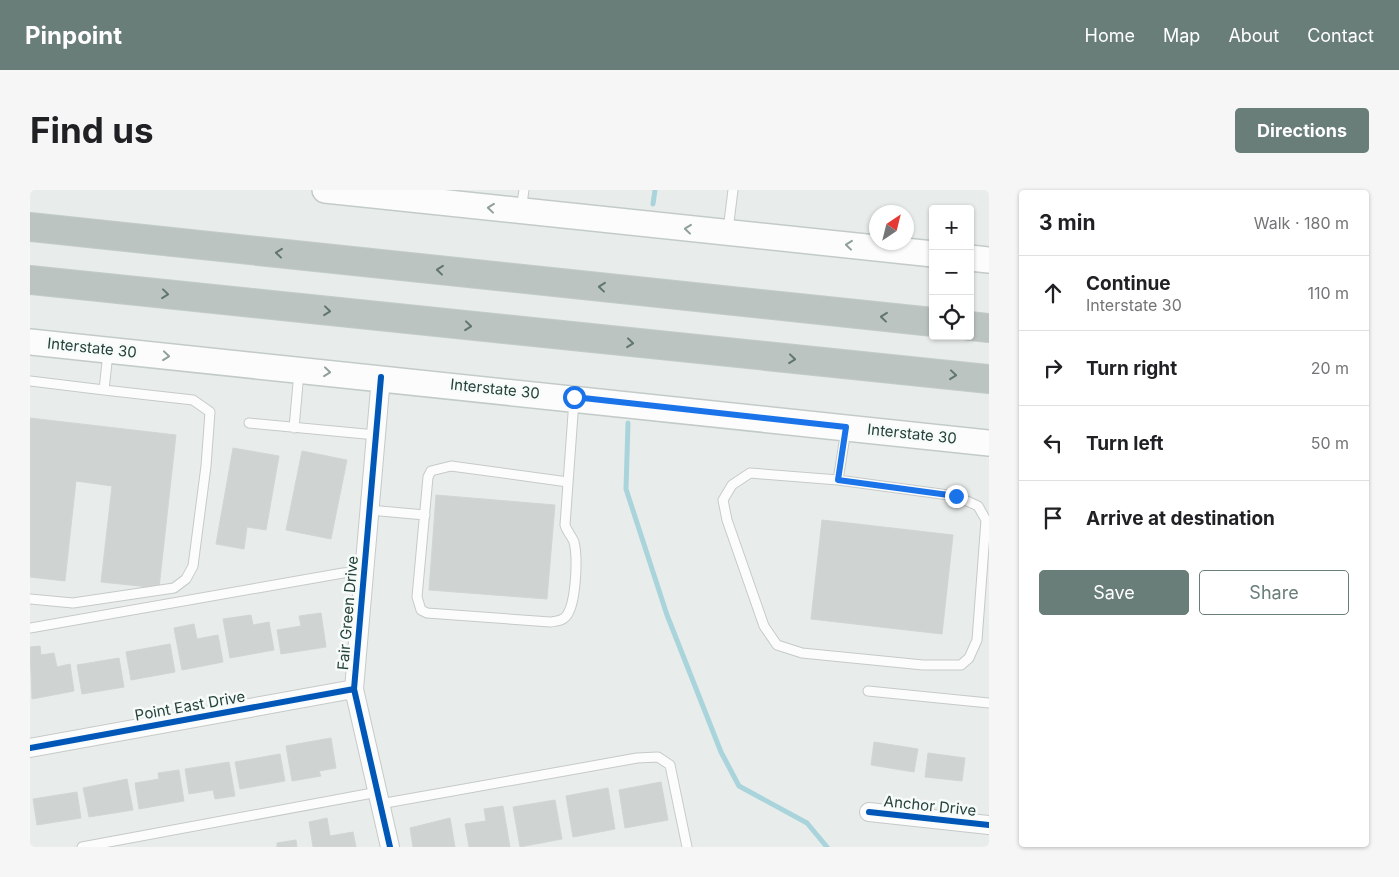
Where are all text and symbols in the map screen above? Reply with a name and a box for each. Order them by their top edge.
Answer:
text: Pinpoint [25,21,122,50]
text: Home [1085,25,1135,46]
text: Map [1163,25,1200,46]
text: About [1228,25,1279,46]
text: Contact [1307,25,1374,46]
button: Directions [1235,108,1369,153]
text: Find us [30,109,154,151]
one-way arrow [487,203,495,214]
north arrow [869,205,914,250]
map controls [929,205,974,340]
button: + [929,205,974,250]
text: 3 min [1039,210,1095,235]
text: Walk · 180 m [1254,213,1349,233]
one-way arrow [684,223,692,234]
one-way arrow [845,240,853,251]
one-way arrow [274,248,282,259]
button: − [929,250,974,295]
one-way arrow [436,265,444,276]
text: Continue [1086,272,1171,295]
icon: ahead [1039,279,1067,307]
one-way arrow [598,282,606,293]
text: 110 m [1307,283,1349,303]
one-way arrow [162,288,170,299]
button: locate [929,295,974,340]
text: Interstate 30 [1086,295,1182,315]
one-way arrow [323,305,331,316]
one-way arrow [880,312,888,323]
one-way arrow [465,320,473,331]
street label: Interstate 30 [46,333,138,362]
one-way arrow [626,337,634,348]
one-way arrow [162,350,170,361]
one-way arrow [788,353,796,364]
icon: right [1039,354,1067,382]
text: Turn right [1086,357,1177,380]
text: 20 m [1311,358,1349,378]
one-way arrow [324,366,332,377]
one-way arrow [950,369,958,380]
street label: Interstate 30 [449,374,541,403]
route start [563,386,586,409]
street label: Interstate 30 [866,419,958,448]
icon: left [1039,429,1067,457]
text: Turn left [1086,432,1164,455]
text: 50 m [1311,433,1349,453]
route end [945,485,968,508]
icon: arrive [1039,504,1067,532]
text: Arrive at destination [1086,507,1275,530]
street label: Fair Green Drive [333,555,362,671]
button: Save [1039,570,1189,615]
button: Share [1199,570,1349,615]
street label: Point East Drive [133,686,247,725]
street label: Anchor Drive [883,791,977,820]

